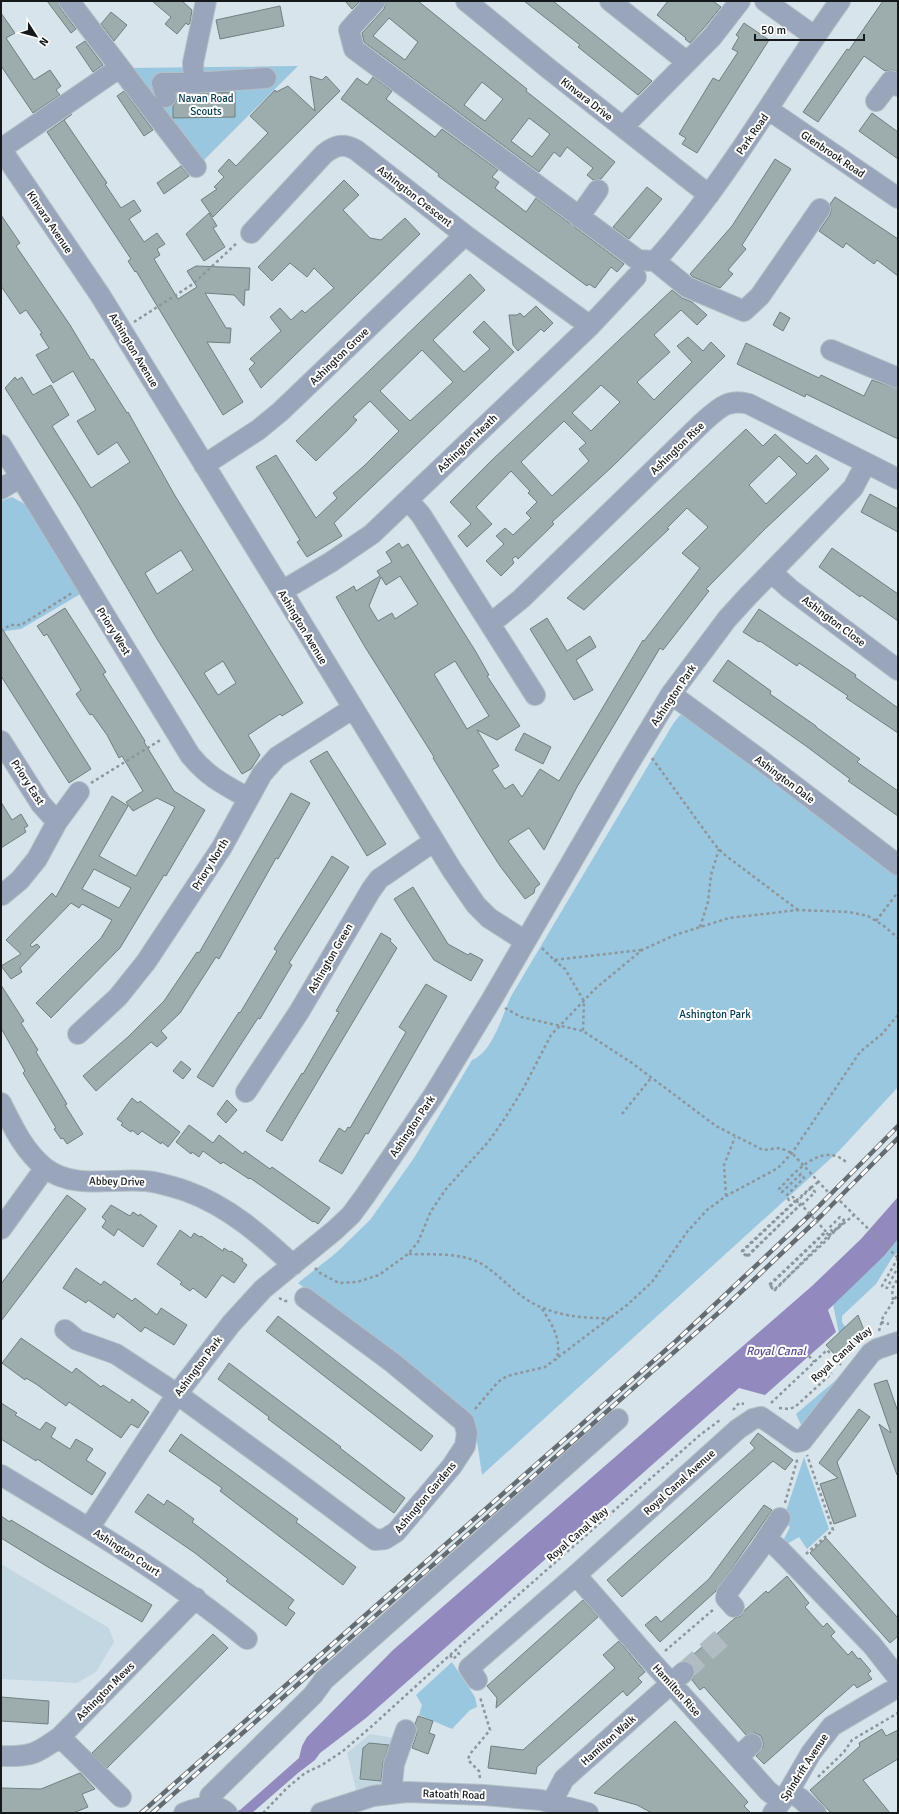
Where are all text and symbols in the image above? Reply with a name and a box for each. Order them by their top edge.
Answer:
north arrow [16,16,56,56]
scale bar [755,16,864,42]
text: 50 m [761,23,786,38]
text: N [36,35,51,49]
street label: Kinvara Drive [558,75,615,124]
park label: Navan Road Scouts [178,92,234,118]
street label: Park Road [734,111,771,157]
street label: Glenbrook Road [798,128,867,181]
street label: Ashington Crescent [375,163,455,230]
street label: Kinvara Avenue [24,189,75,256]
street label: Ashington Avenue [106,311,161,390]
street label: Ashington Grove [307,325,372,388]
street label: Ashington Heath [435,411,500,475]
street label: Ashington Rise [648,419,707,477]
street label: Ashington Avenue [275,588,330,667]
street label: Ashington Close [799,593,868,649]
street label: Priory West [94,605,133,658]
street label: Ashington Park [648,662,699,728]
street label: Ashington Dale [752,753,817,806]
street label: Priory East [8,757,47,807]
street label: Priory North [189,836,231,892]
street label: Ashington Green [305,921,356,995]
park label: Ashington Park [679,1008,751,1021]
street label: Ashington Park [387,1093,438,1159]
street label: Abbey Drive [89,1175,145,1188]
street label: Royal Canal Way [808,1323,875,1385]
street label: Ashington Park [172,1334,225,1399]
water label: Royal Canal [746,1344,808,1359]
street label: Royal Canal Avenue [641,1447,718,1518]
street label: Ashington Gardens [392,1459,459,1536]
street label: Royal Canal Way [544,1504,611,1565]
street label: Ashington Court [91,1526,163,1579]
street label: Ashington Mews [73,1659,137,1723]
street label: Hamilton Rise [650,1662,703,1719]
street label: Hamilton Walk [578,1712,639,1768]
street label: Spindrift Avenue [778,1731,831,1803]
street label: Ratoath Road [422,1787,486,1802]

